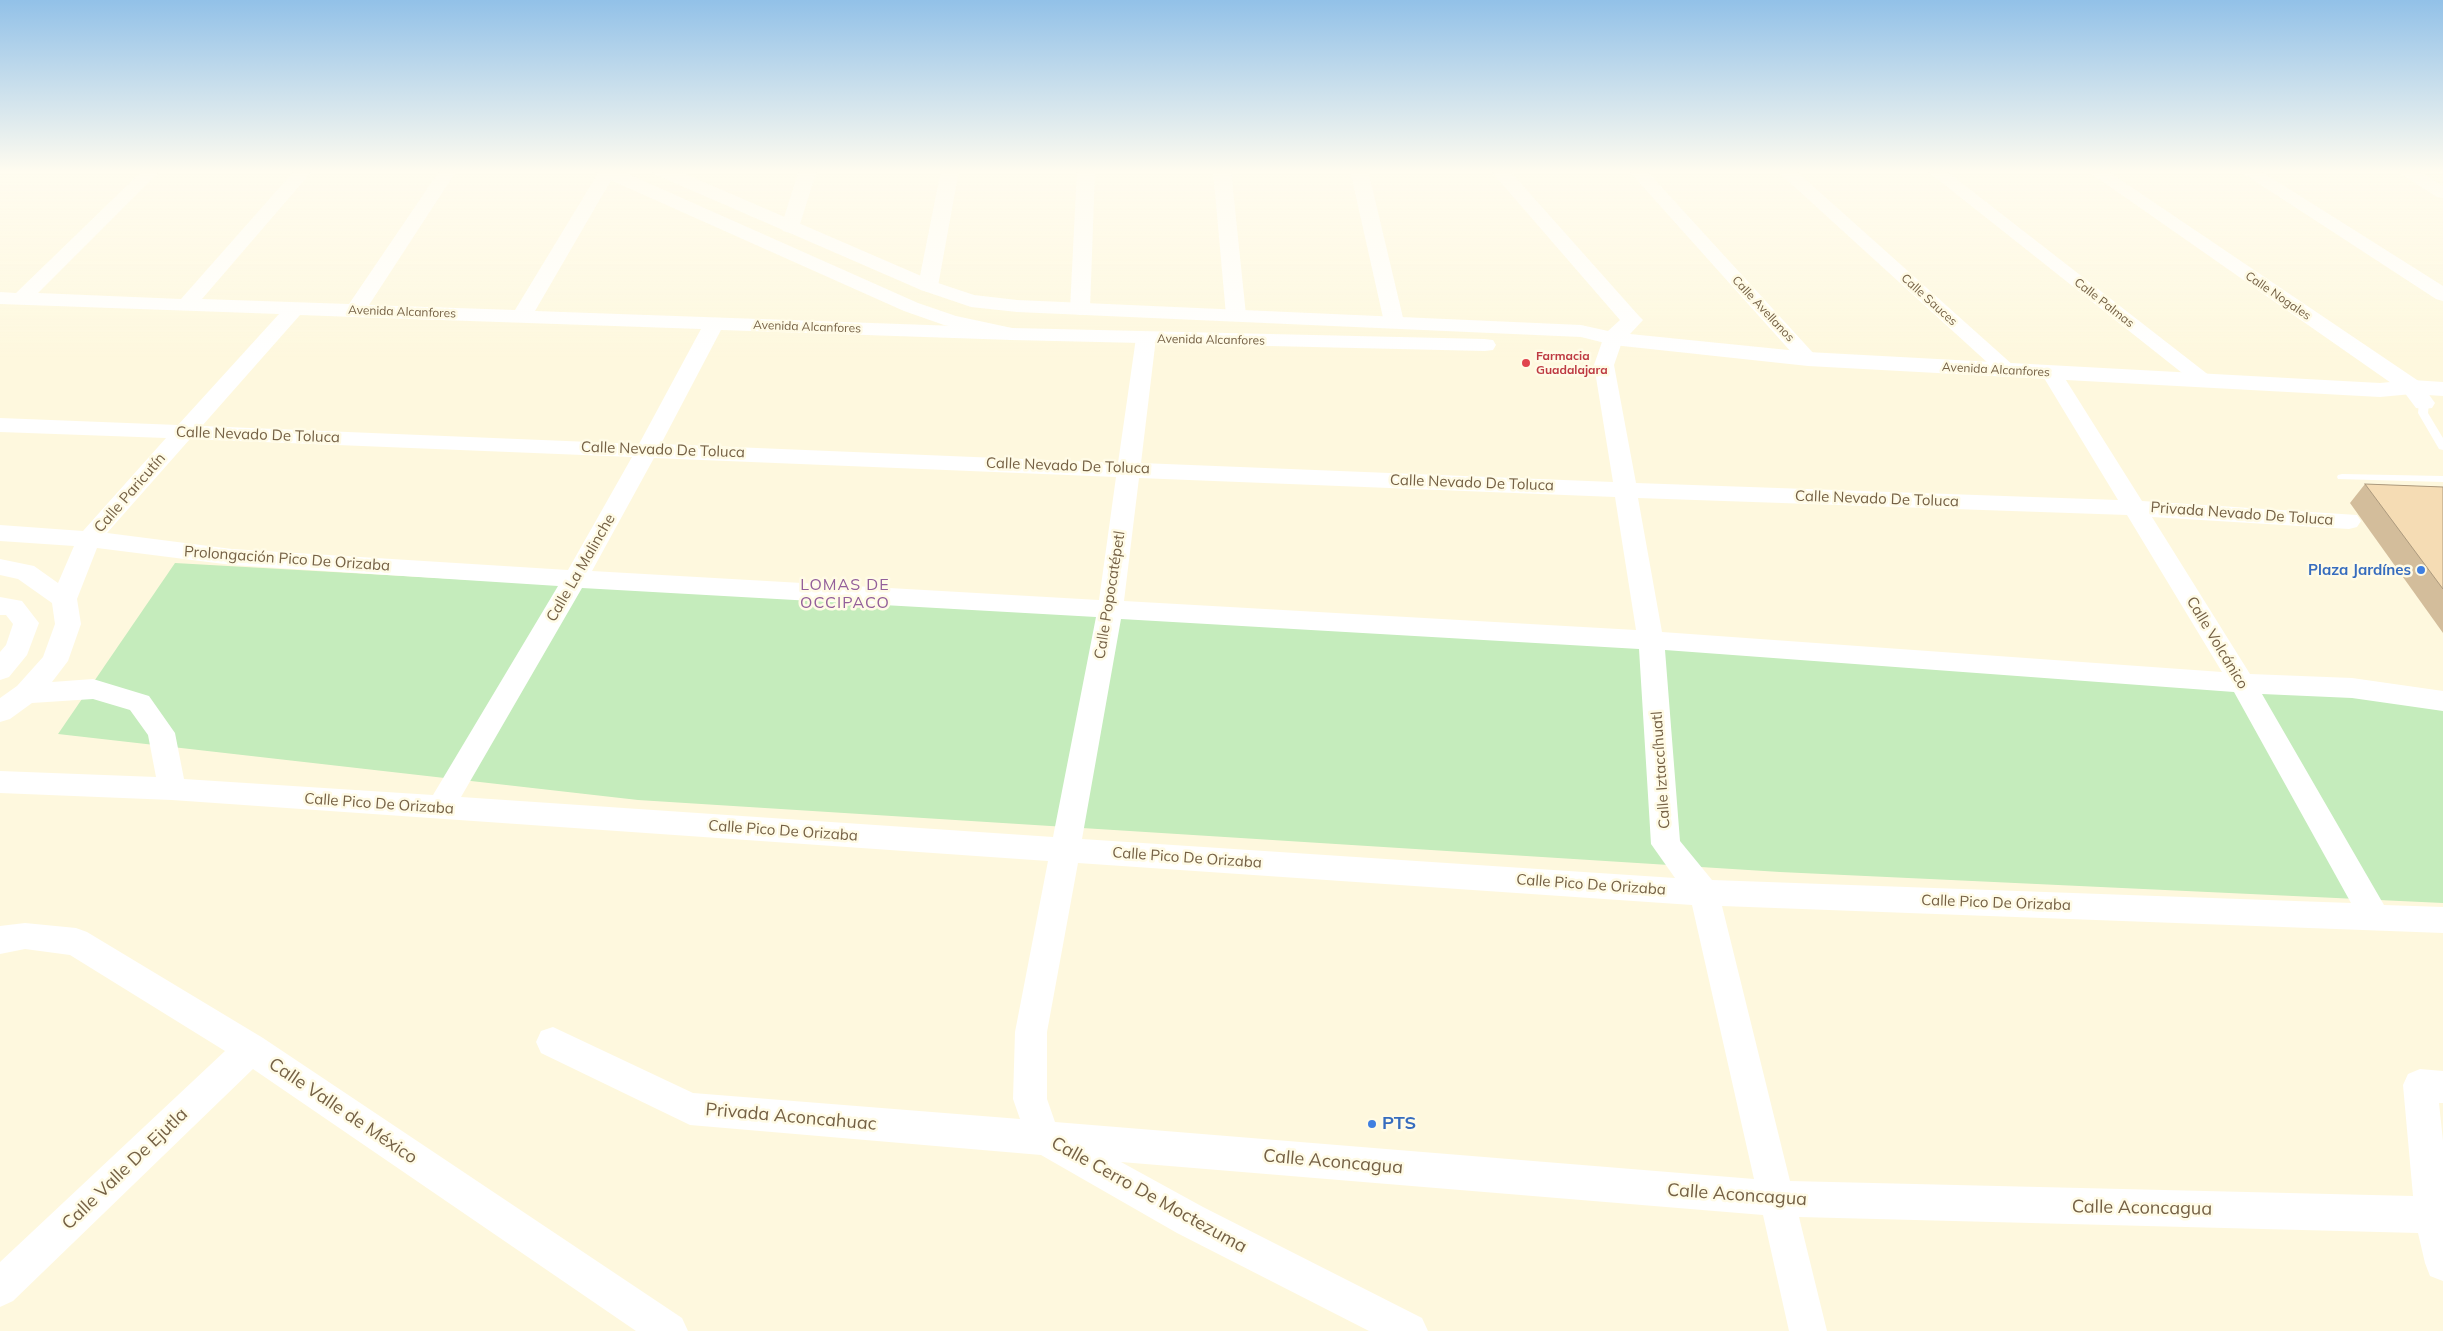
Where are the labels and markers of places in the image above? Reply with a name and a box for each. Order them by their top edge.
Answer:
place label: Farmacia Guadalajara [1536,349,1608,377]
marker: Farmacia Guadalajara [1520,357,1532,369]
place label: Plaza Jardínes [2308,561,2411,579]
marker: Plaza Jardínes [2415,564,2427,576]
place label: PTS [1382,1113,1416,1135]
marker: PTS [1366,1118,1378,1130]

